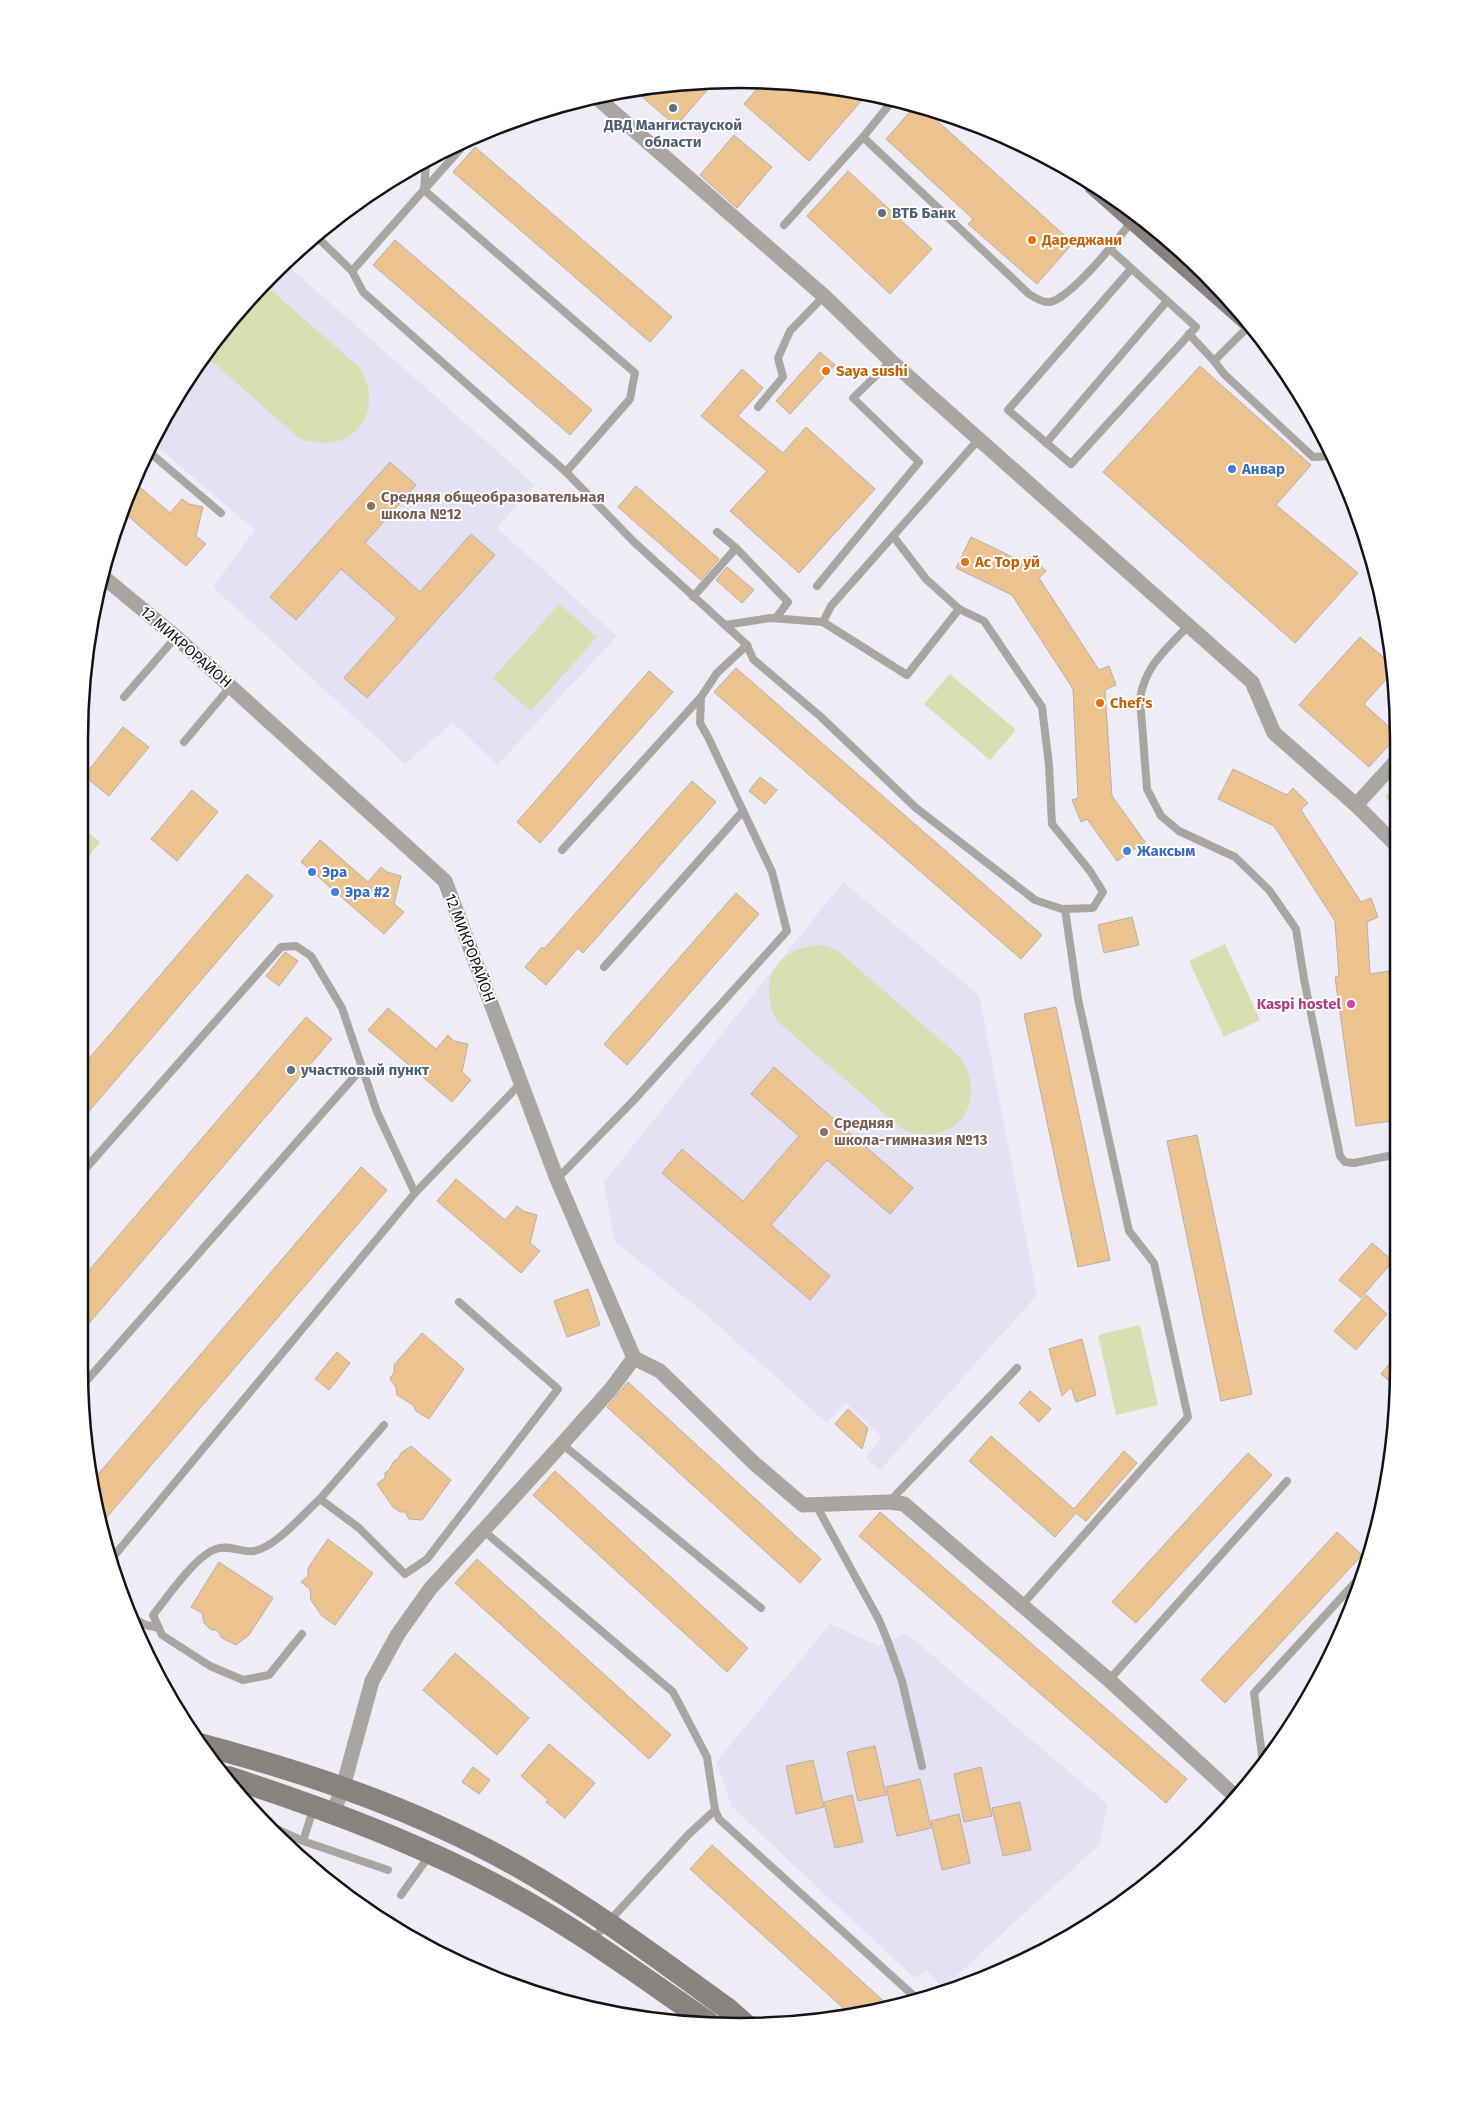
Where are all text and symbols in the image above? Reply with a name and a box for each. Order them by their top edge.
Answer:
marker: ДВД Мангистауской области [667,102,679,114]
place label: ДВД Мангистауской области [603,116,742,151]
place label: ВТБ Банк [892,204,957,222]
marker: ВТБ Банк [876,207,888,219]
place label: Дареджани [1041,231,1122,249]
marker: Дареджани [1026,234,1038,246]
place label: Saya sushi [836,362,908,380]
marker: Saya sushi [820,365,832,377]
place label: Анвар [1241,460,1285,478]
marker: Анвар [1226,463,1238,475]
place label: Средняя общеобразовательная школа №12 [381,488,605,523]
marker: Средняя общеобразовательная школа №12 [365,500,377,512]
place label: Ас Тор уй [974,553,1040,571]
marker: Ас Тор уй [959,556,971,568]
street label: 12 МИКРОРАЙОН [137,602,235,692]
place label: Chef's [1110,694,1152,712]
marker: Chef's [1094,697,1106,709]
place label: Жаксым [1136,842,1195,860]
marker: Жаксым [1121,845,1133,857]
place label: Эра [322,863,347,881]
marker: Эра [306,866,318,878]
place label: Эра #2 [345,883,390,901]
marker: Эра #2 [329,886,341,898]
street label: 12 МИКРОРАЙОН [441,891,499,1005]
place label: Kaspi hostel [1257,995,1342,1013]
marker: Kaspi hostel [1345,998,1357,1010]
place label: участковый пункт [300,1061,430,1079]
marker: участковый пункт [285,1064,297,1076]
place label: Средняя школа-гимназия №13 [834,1114,988,1149]
marker: Средняя школа-гимназия №13 [818,1126,830,1138]

